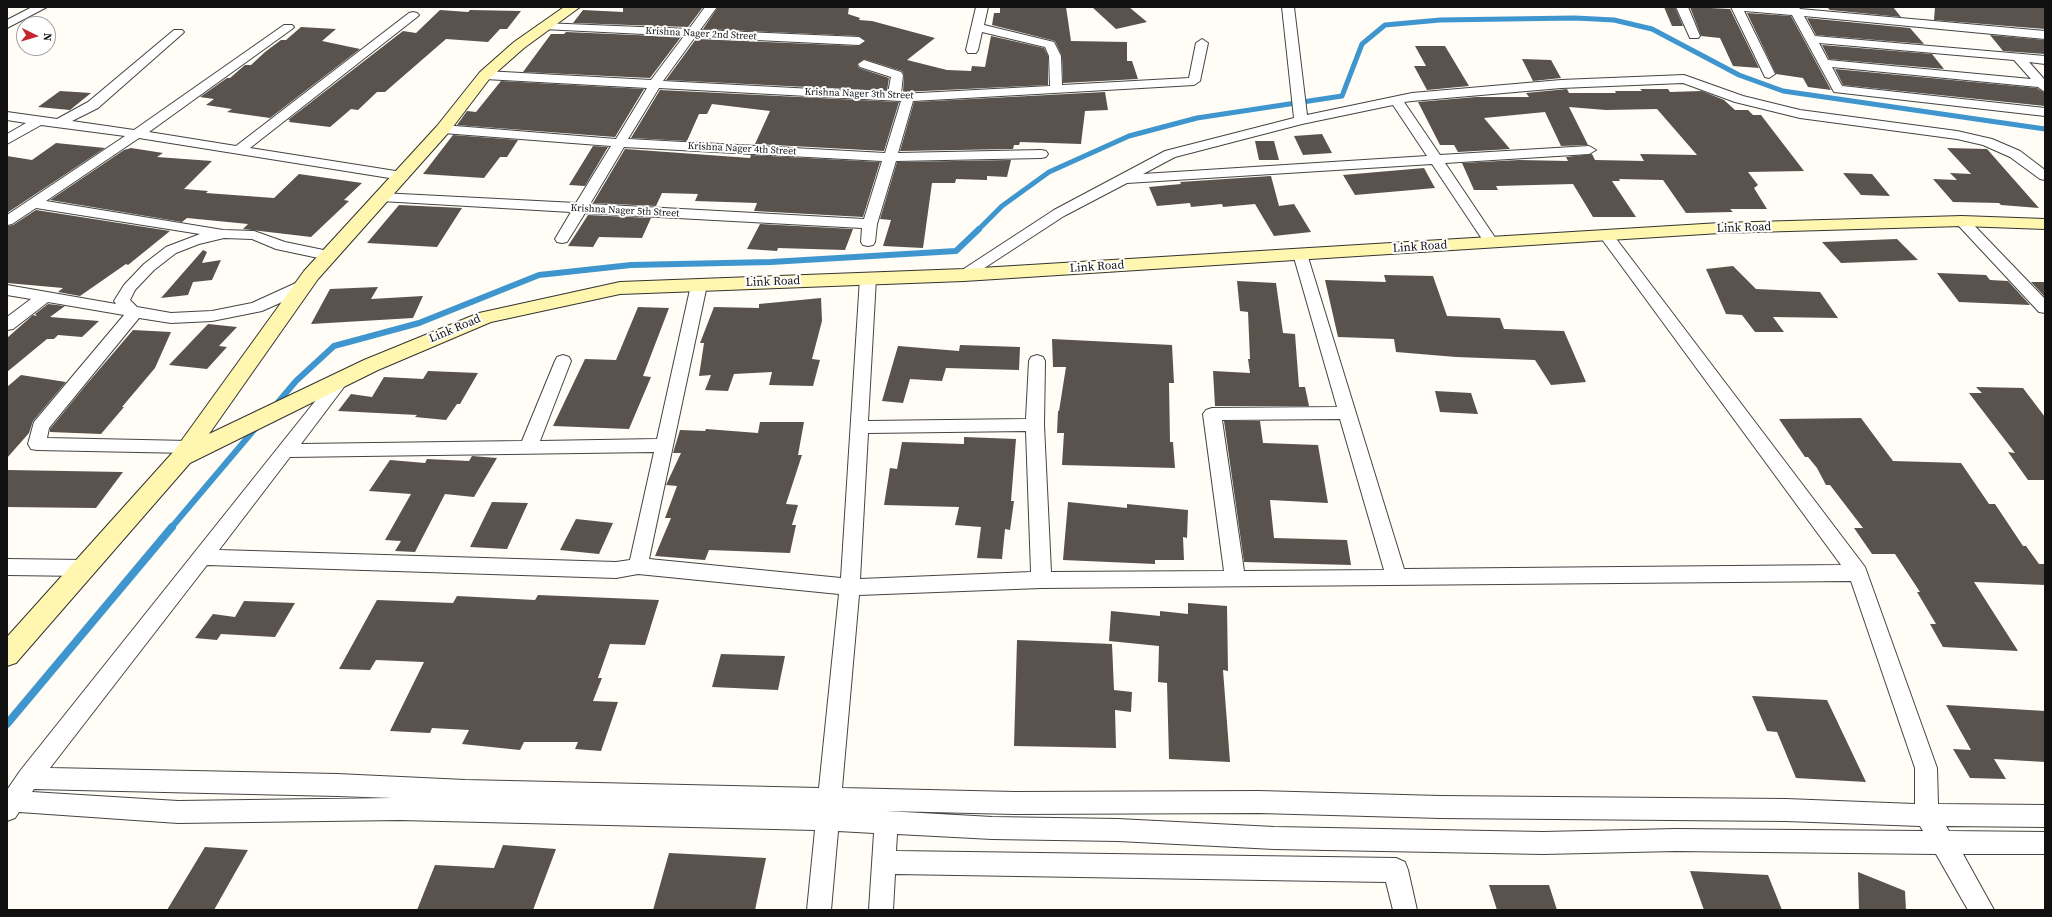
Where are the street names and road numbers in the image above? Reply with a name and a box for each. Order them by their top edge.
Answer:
street label: Krishna Nager 2nd Street [645,25,757,43]
street label: Krishna Nager 3th Street [804,86,914,102]
street label: Krishna Nager 4th Street [687,140,797,158]
street label: Krishna Nager 5th Street [570,202,680,220]
street label: Link Road [1716,220,1772,236]
street label: Link Road [1392,238,1448,256]
street label: Link Road [1069,258,1125,276]
street label: Link Road [745,274,801,290]
street label: Link Road [427,312,483,346]

